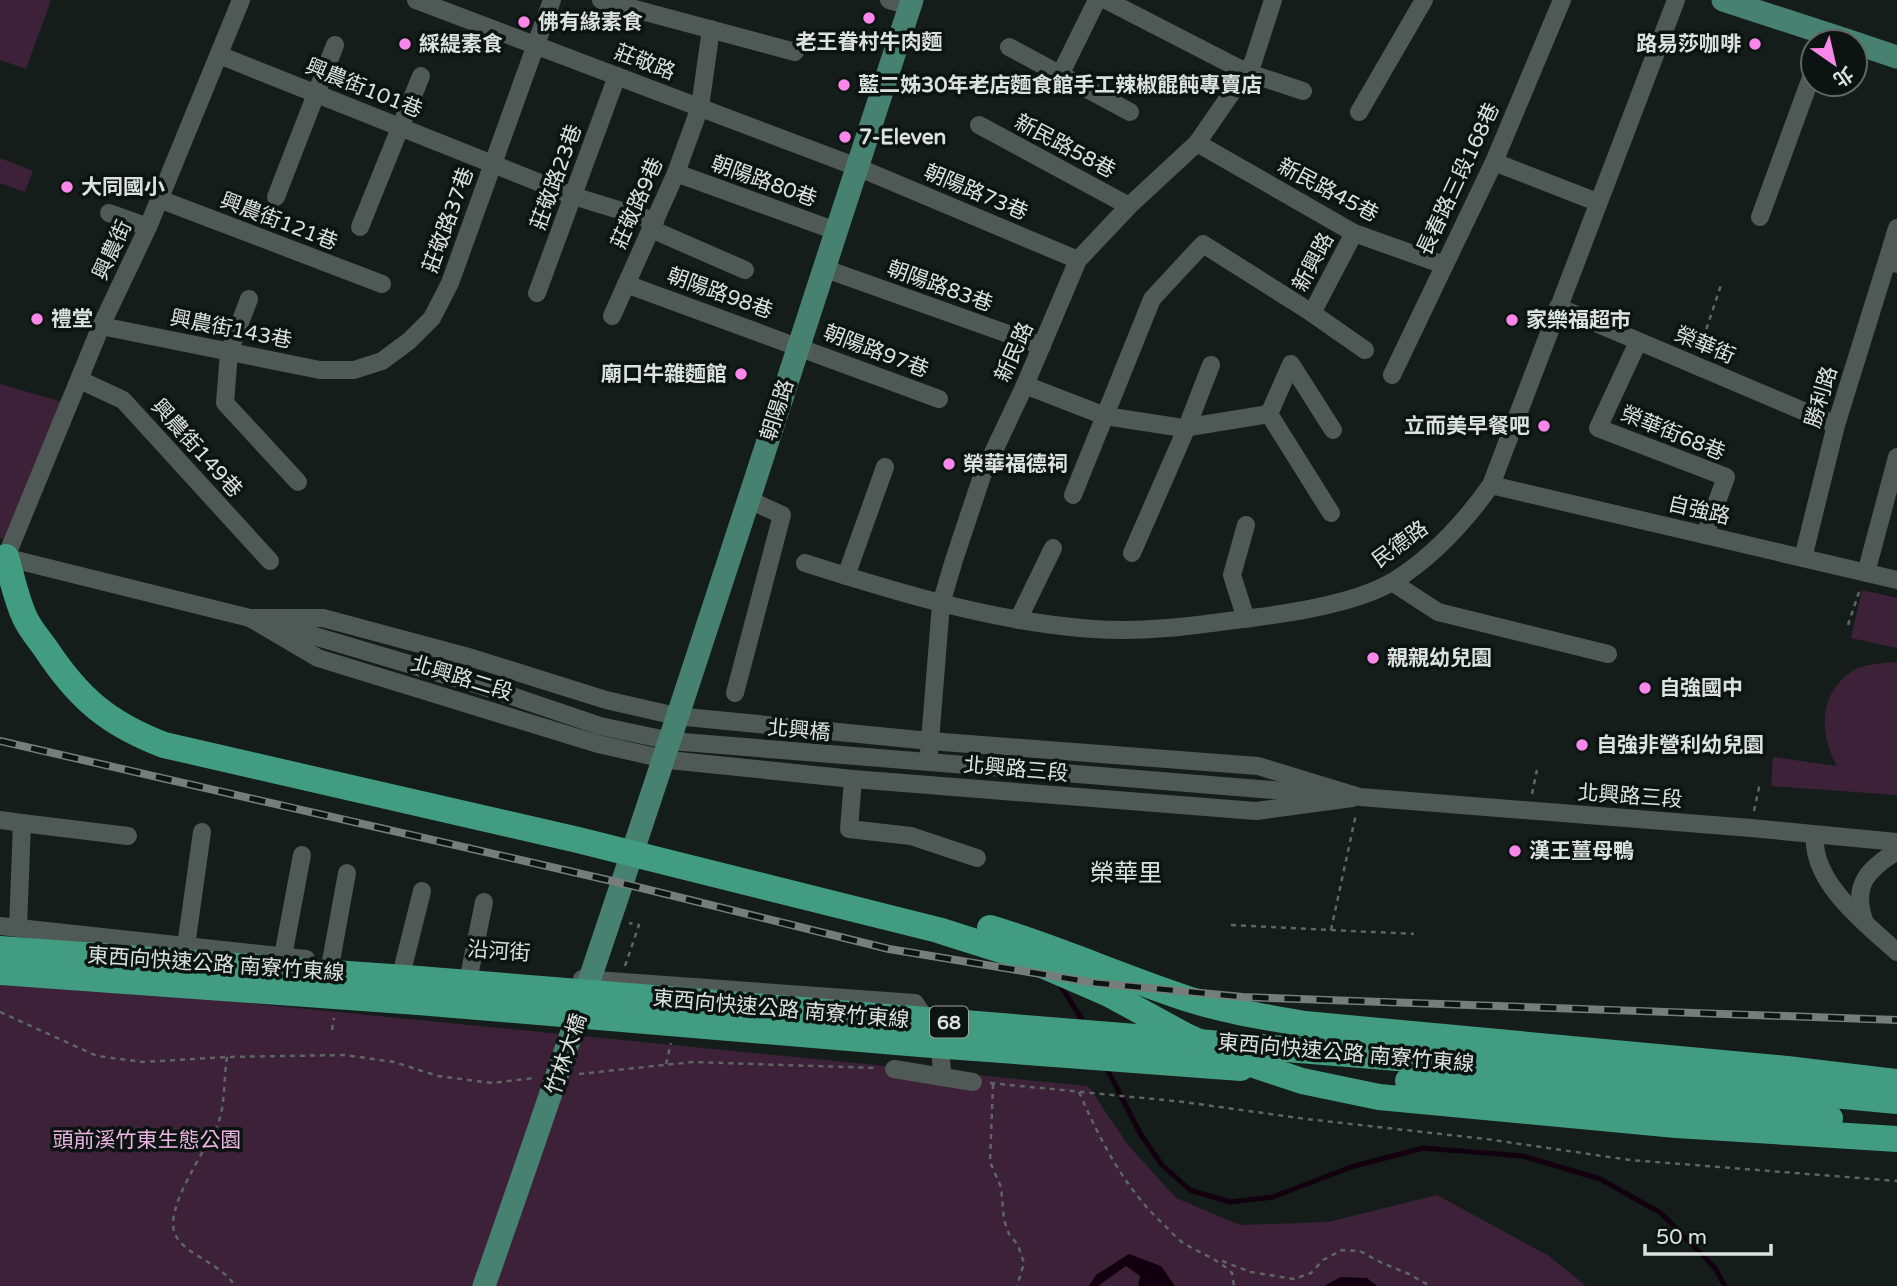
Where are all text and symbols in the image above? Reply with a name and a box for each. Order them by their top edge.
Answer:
place label: 佛有緣素食 [538,10,643,35]
marker: 老王眷村牛肉麵 [861,10,877,26]
marker: 佛有緣素食 [516,14,532,30]
north arrow [1799,28,1869,98]
place label: 老王眷村牛肉麵 [796,30,943,55]
place label: 綵緹素食 [419,32,503,57]
place label: 路易莎咖啡 [1636,32,1741,57]
marker: 綵緹素食 [397,36,413,52]
marker: 路易莎咖啡 [1747,36,1763,52]
street label: 莊敬路 [611,40,679,85]
street label: 興農街101巷 [302,54,426,123]
text: 北 [1829,62,1857,91]
place label: 藍二姊30年老店麵食館手工辣椒餛飩專賣店 [858,73,1262,98]
marker: 藍二姊30年老店麵食館手工辣椒餛飩專賣店 [836,77,852,93]
street label: 長春路三段168巷 [1412,99,1505,260]
street label: 新民路58巷 [1010,109,1119,183]
street label: 莊敬路23巷 [526,121,587,233]
place label: 7-Eleven [859,125,946,150]
marker: 7-Eleven [837,129,853,145]
street label: 朝陽路80巷 [708,151,820,212]
street label: 新民路45巷 [1273,153,1382,227]
street label: 莊敬路9巷 [606,154,669,253]
street label: 朝陽路73巷 [920,159,1031,226]
street label: 莊敬路37巷 [418,164,479,276]
place label: 大同國小 [81,175,165,200]
marker: 大同國小 [59,179,75,195]
street label: 興農街121巷 [217,188,341,255]
street label: 興農街 [88,216,137,284]
street label: 新興路 [1288,229,1339,296]
street label: 朝陽路83巷 [884,256,996,317]
street label: 朝陽路98巷 [664,263,776,324]
street label: 興農街143巷 [168,305,294,354]
place label: 禮堂 [51,307,93,332]
place label: 家樂福超市 [1526,308,1631,333]
marker: 禮堂 [29,311,45,327]
marker: 家樂福超市 [1504,312,1520,328]
street label: 新民路 [990,318,1039,386]
street label: 朝陽路97巷 [820,320,932,383]
street label: 榮華街 [1671,322,1739,369]
place label: 廟口牛雜麵館 [601,362,727,387]
street label: 勝利路 [1800,363,1843,431]
marker: 廟口牛雜麵館 [733,366,749,382]
street label: 朝陽路 [756,376,799,444]
street label: 興農街149巷 [146,394,247,503]
street label: 榮華街68巷 [1617,401,1729,466]
place label: 立而美早餐吧 [1404,414,1530,439]
marker: 立而美早餐吧 [1536,418,1552,434]
place label: 榮華福德祠 [963,452,1068,477]
marker: 榮華福德祠 [941,456,957,472]
street label: 自強路 [1665,491,1732,530]
street label: 民德路 [1367,516,1433,573]
place label: 親親幼兒園 [1387,646,1492,671]
marker: 親親幼兒園 [1365,650,1381,666]
street label: 北興路二段 [408,651,516,706]
place label: 自強國中 [1659,676,1743,701]
marker: 自強國中 [1637,680,1653,696]
street label: 北興橋 [766,715,831,746]
place label: 自強非營利幼兒園 [1596,733,1764,758]
marker: 自強非營利幼兒園 [1574,737,1590,753]
street label: 北興路三段 [963,752,1069,787]
street label: 北興路三段 [1577,780,1683,813]
place label: 漢王薑母鴨 [1529,839,1634,864]
marker: 漢王薑母鴨 [1507,843,1523,859]
district label: 榮華里 [1090,859,1162,888]
street label: 沿河街 [467,937,531,966]
street label: 東西向快速公路 南寮竹東線 [87,943,345,986]
street label: 東西向快速公路 南寮竹東線 [652,986,910,1033]
road number: 68 [930,1006,968,1038]
street label: 竹林大橋 [541,1010,592,1098]
street label: 東西向快速公路 南寮竹東線 [1217,1030,1475,1077]
park label: 頭前溪竹東生態公園 [53,1128,242,1153]
scale bar [1645,1212,1771,1256]
text: 50 m [1656,1225,1707,1250]

